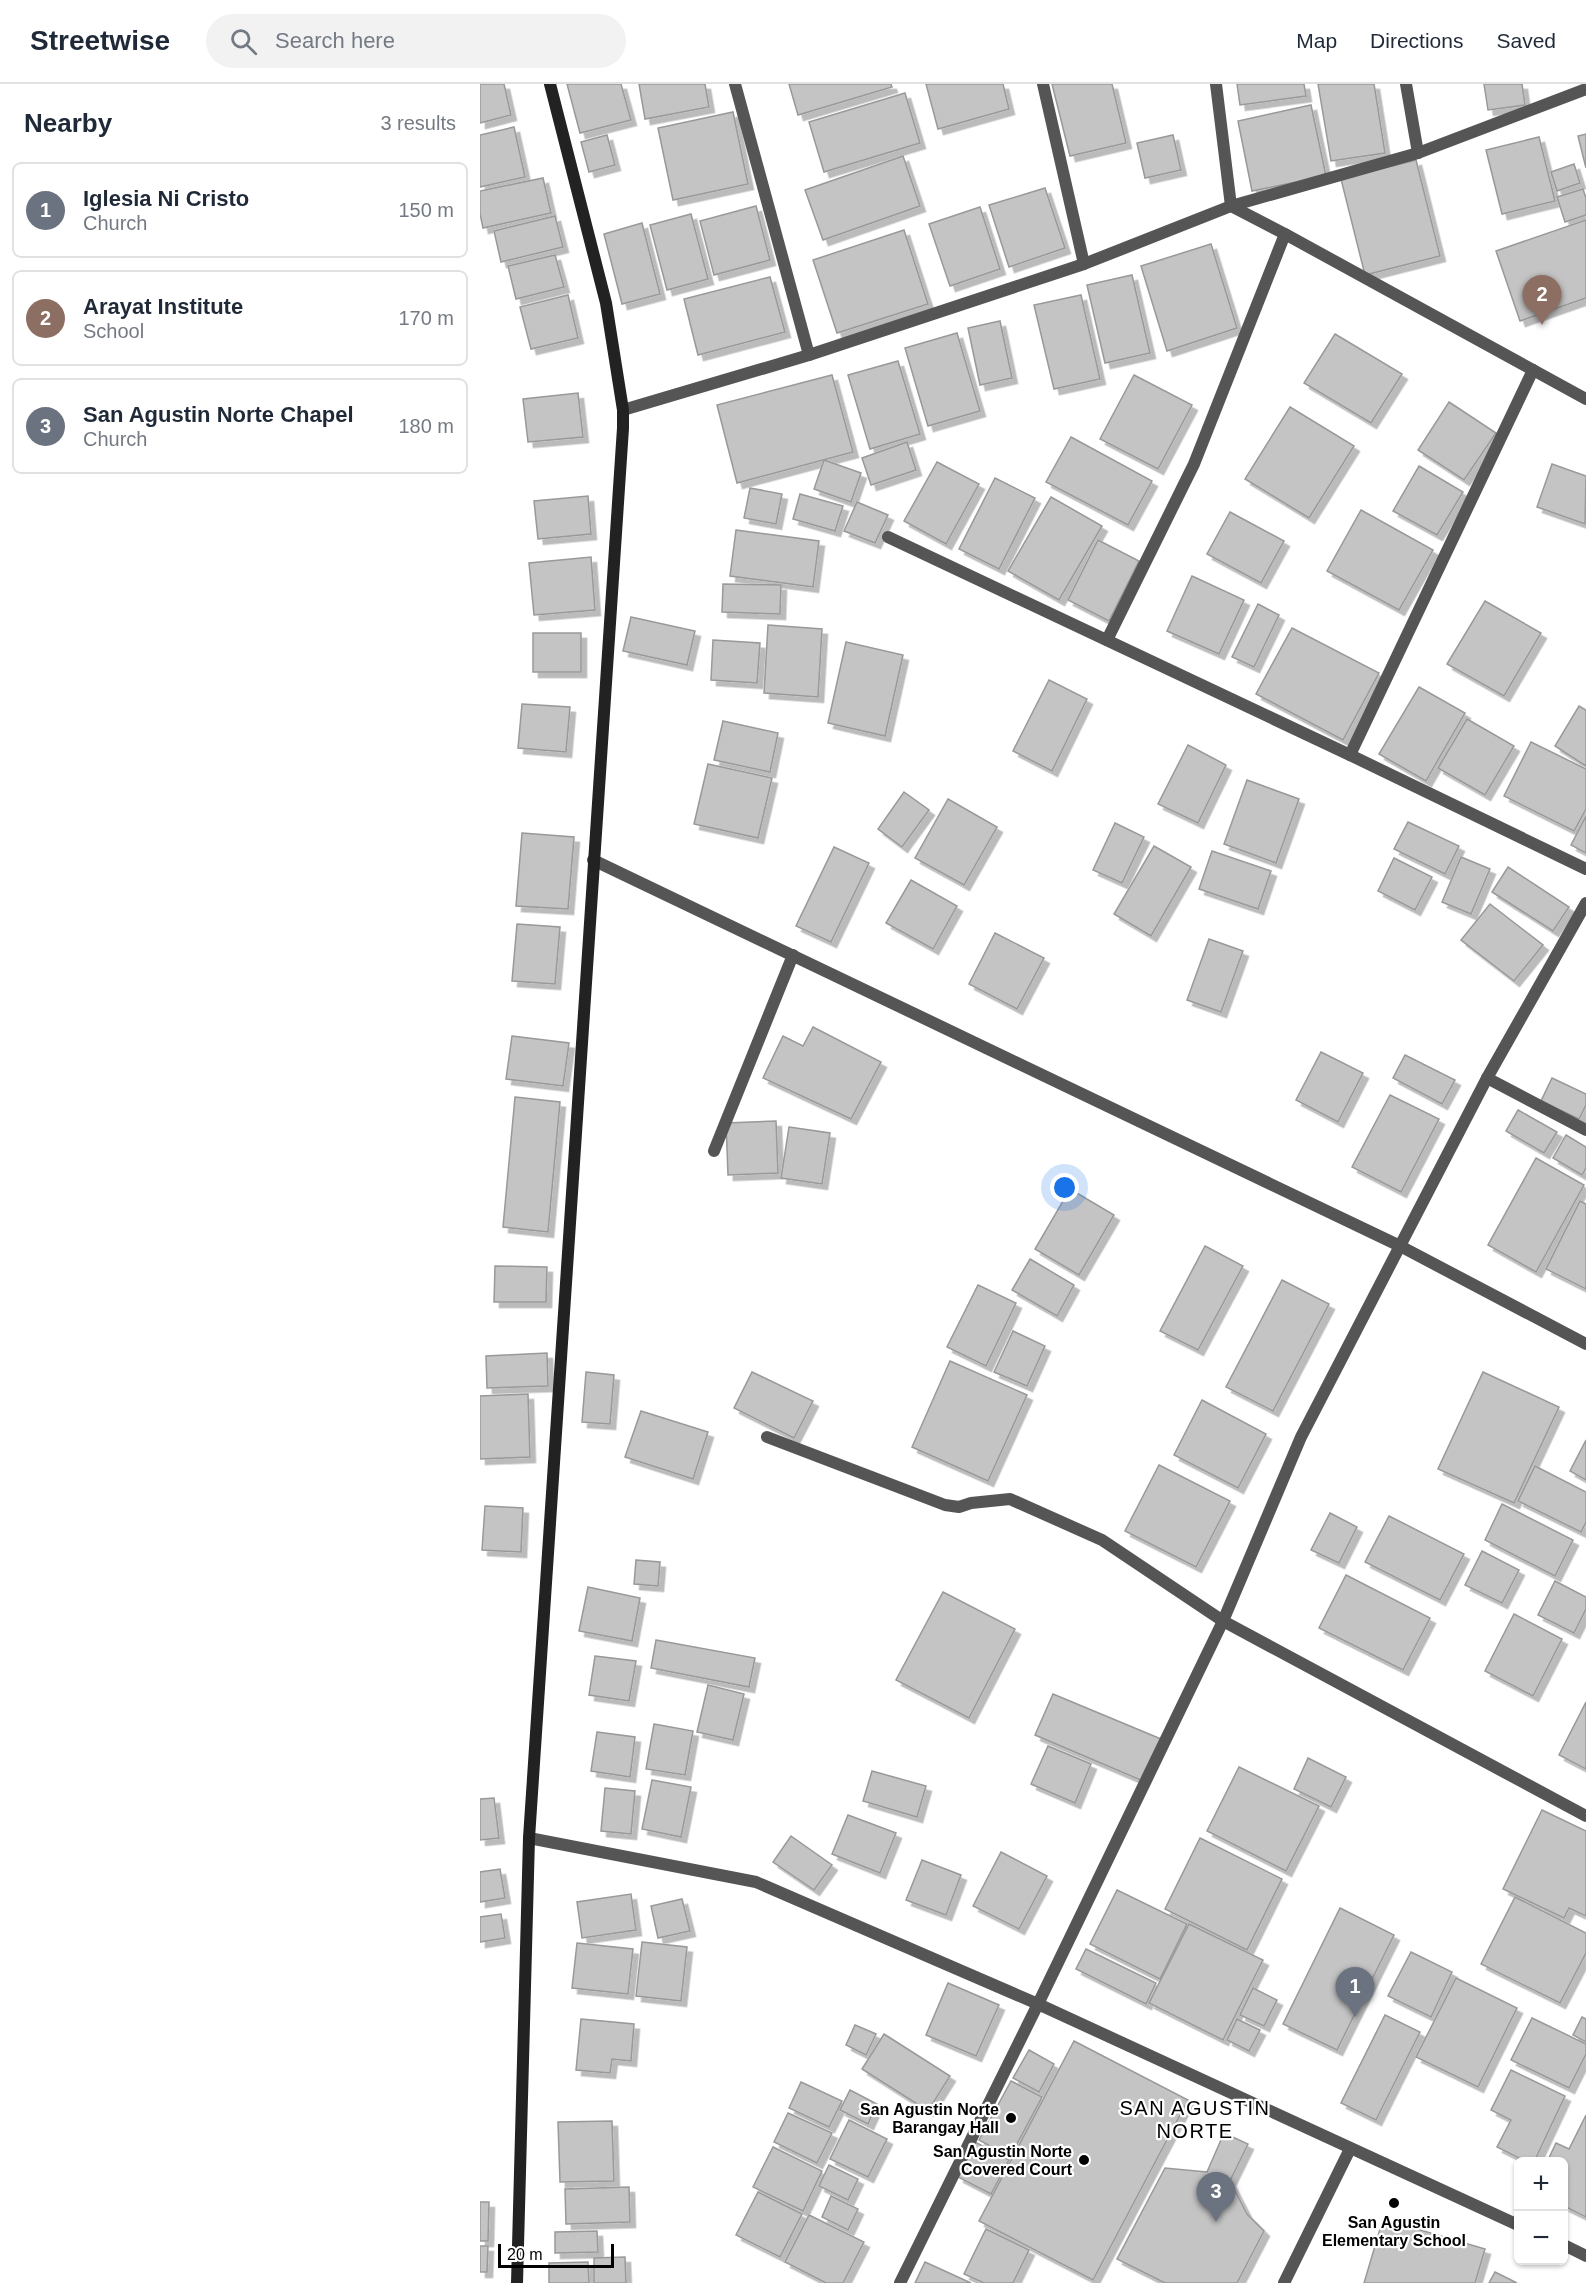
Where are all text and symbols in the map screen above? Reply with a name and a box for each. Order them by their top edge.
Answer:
search box [206,14,626,68]
text: Streetwise [30,25,170,56]
icon: search [227,25,260,58]
text: Search here [275,28,395,53]
text: Map [1296,29,1337,52]
text: Directions [1370,29,1463,52]
text: Saved [1496,29,1556,52]
text: Nearby [24,108,112,138]
text: 3 results [380,112,456,134]
text: Iglesia Ni Cristo [83,186,249,211]
text: 1 [40,199,51,221]
text: 150 m [398,199,454,221]
text: Church [83,212,147,234]
pin: 2 [1522,276,1562,325]
text: Arayat Institute [83,294,243,319]
text: 2 [40,307,51,329]
text: 170 m [398,307,454,329]
text: School [83,320,144,342]
text: San Agustin Norte Chapel [83,402,354,427]
text: 3 [40,415,51,437]
text: 180 m [398,415,454,437]
text: Church [83,428,147,450]
your location [1050,1173,1079,1202]
pin: 1 [1336,1968,1374,2017]
district label: SAN AGUSTIN NORTE [1120,2097,1270,2142]
place label: San Agustin Norte Barangay Hall [860,2101,999,2136]
marker: San Agustin Norte Barangay Hall [1004,2111,1018,2125]
place label: San Agustin Norte Covered Court [933,2143,1073,2178]
marker: San Agustin Norte Covered Court [1077,2153,1091,2167]
map controls [1514,2157,1568,2265]
button: + [1514,2157,1568,2211]
pin: 3 [1196,2172,1236,2222]
marker: San Agustin Elementary School [1387,2196,1401,2210]
button: − [1514,2211,1568,2265]
place label: San Agustin Elementary School [1322,2214,1466,2249]
scale bar [498,2241,614,2268]
text: 20 m [507,2246,543,2263]

